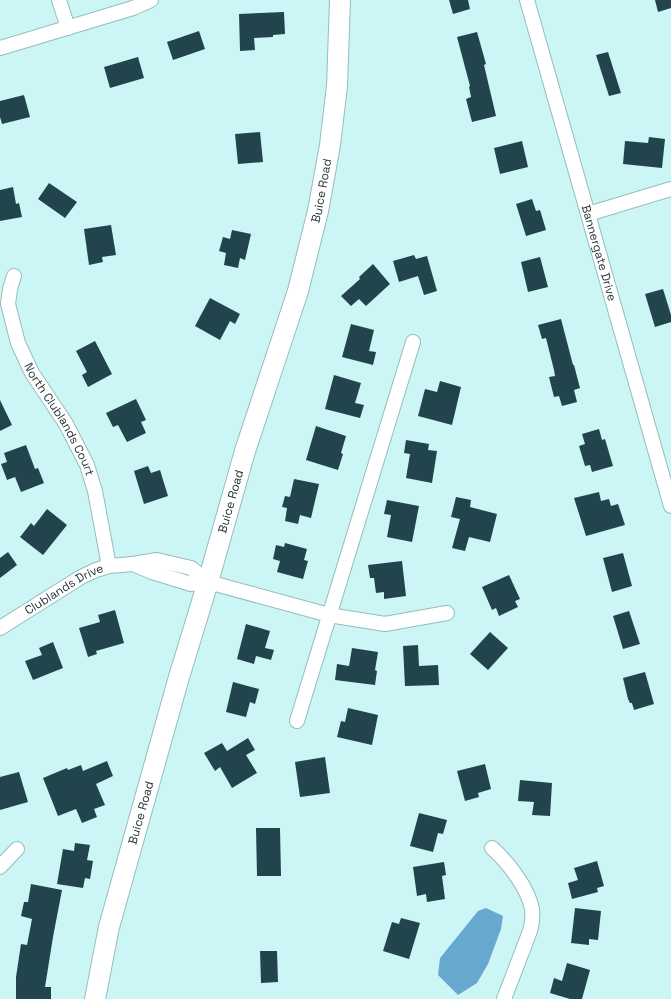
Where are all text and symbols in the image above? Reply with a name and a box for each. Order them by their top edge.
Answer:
street label: Buice Road [307,157,335,225]
street label: Bannergate Drive [578,203,620,303]
street label: North Clublands Court [20,360,98,478]
street label: Buice Road [214,468,247,535]
street label: Clublands Drive [22,560,105,619]
street label: Buice Road [125,779,157,846]

